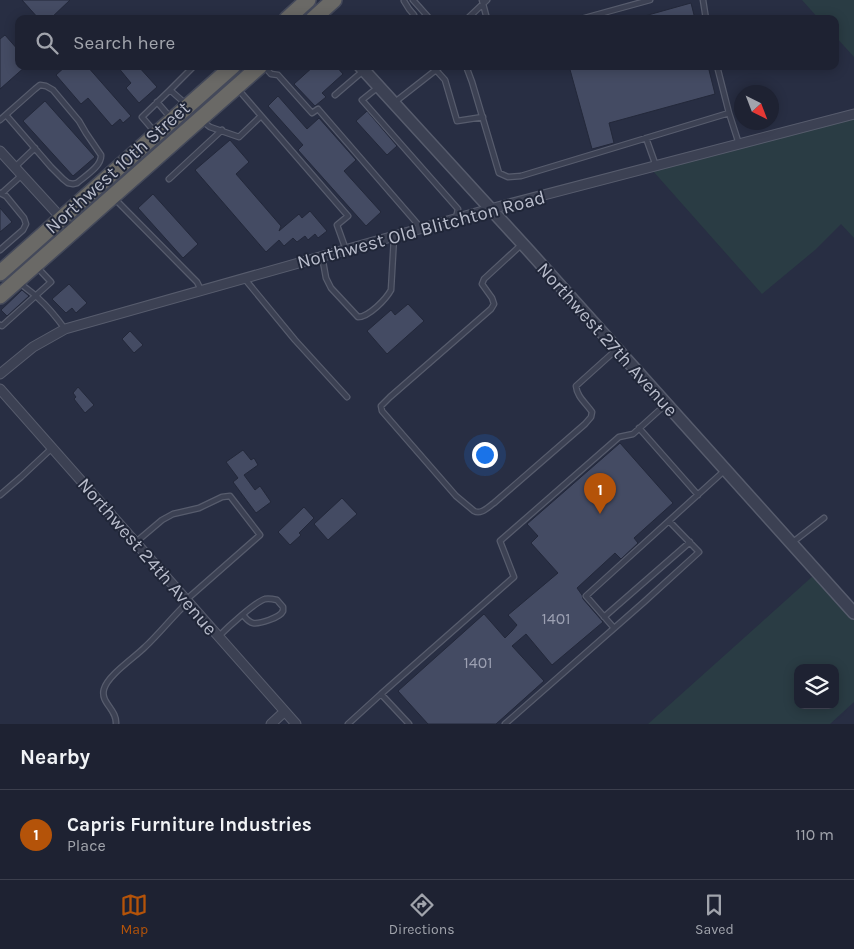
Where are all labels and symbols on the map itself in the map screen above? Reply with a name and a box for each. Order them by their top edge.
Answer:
north arrow [734,85,779,130]
street label: Northwest 10th Street [41,97,194,238]
street label: Northwest Old Blitchton Road [295,186,548,274]
street label: Northwest 27th Avenue [532,258,682,421]
your location [472,442,498,468]
street label: Northwest 24th Avenue [73,473,222,640]
pin: 1 [584,473,616,514]
house number: 1401 [541,609,571,628]
house number: 1401 [463,653,493,672]

